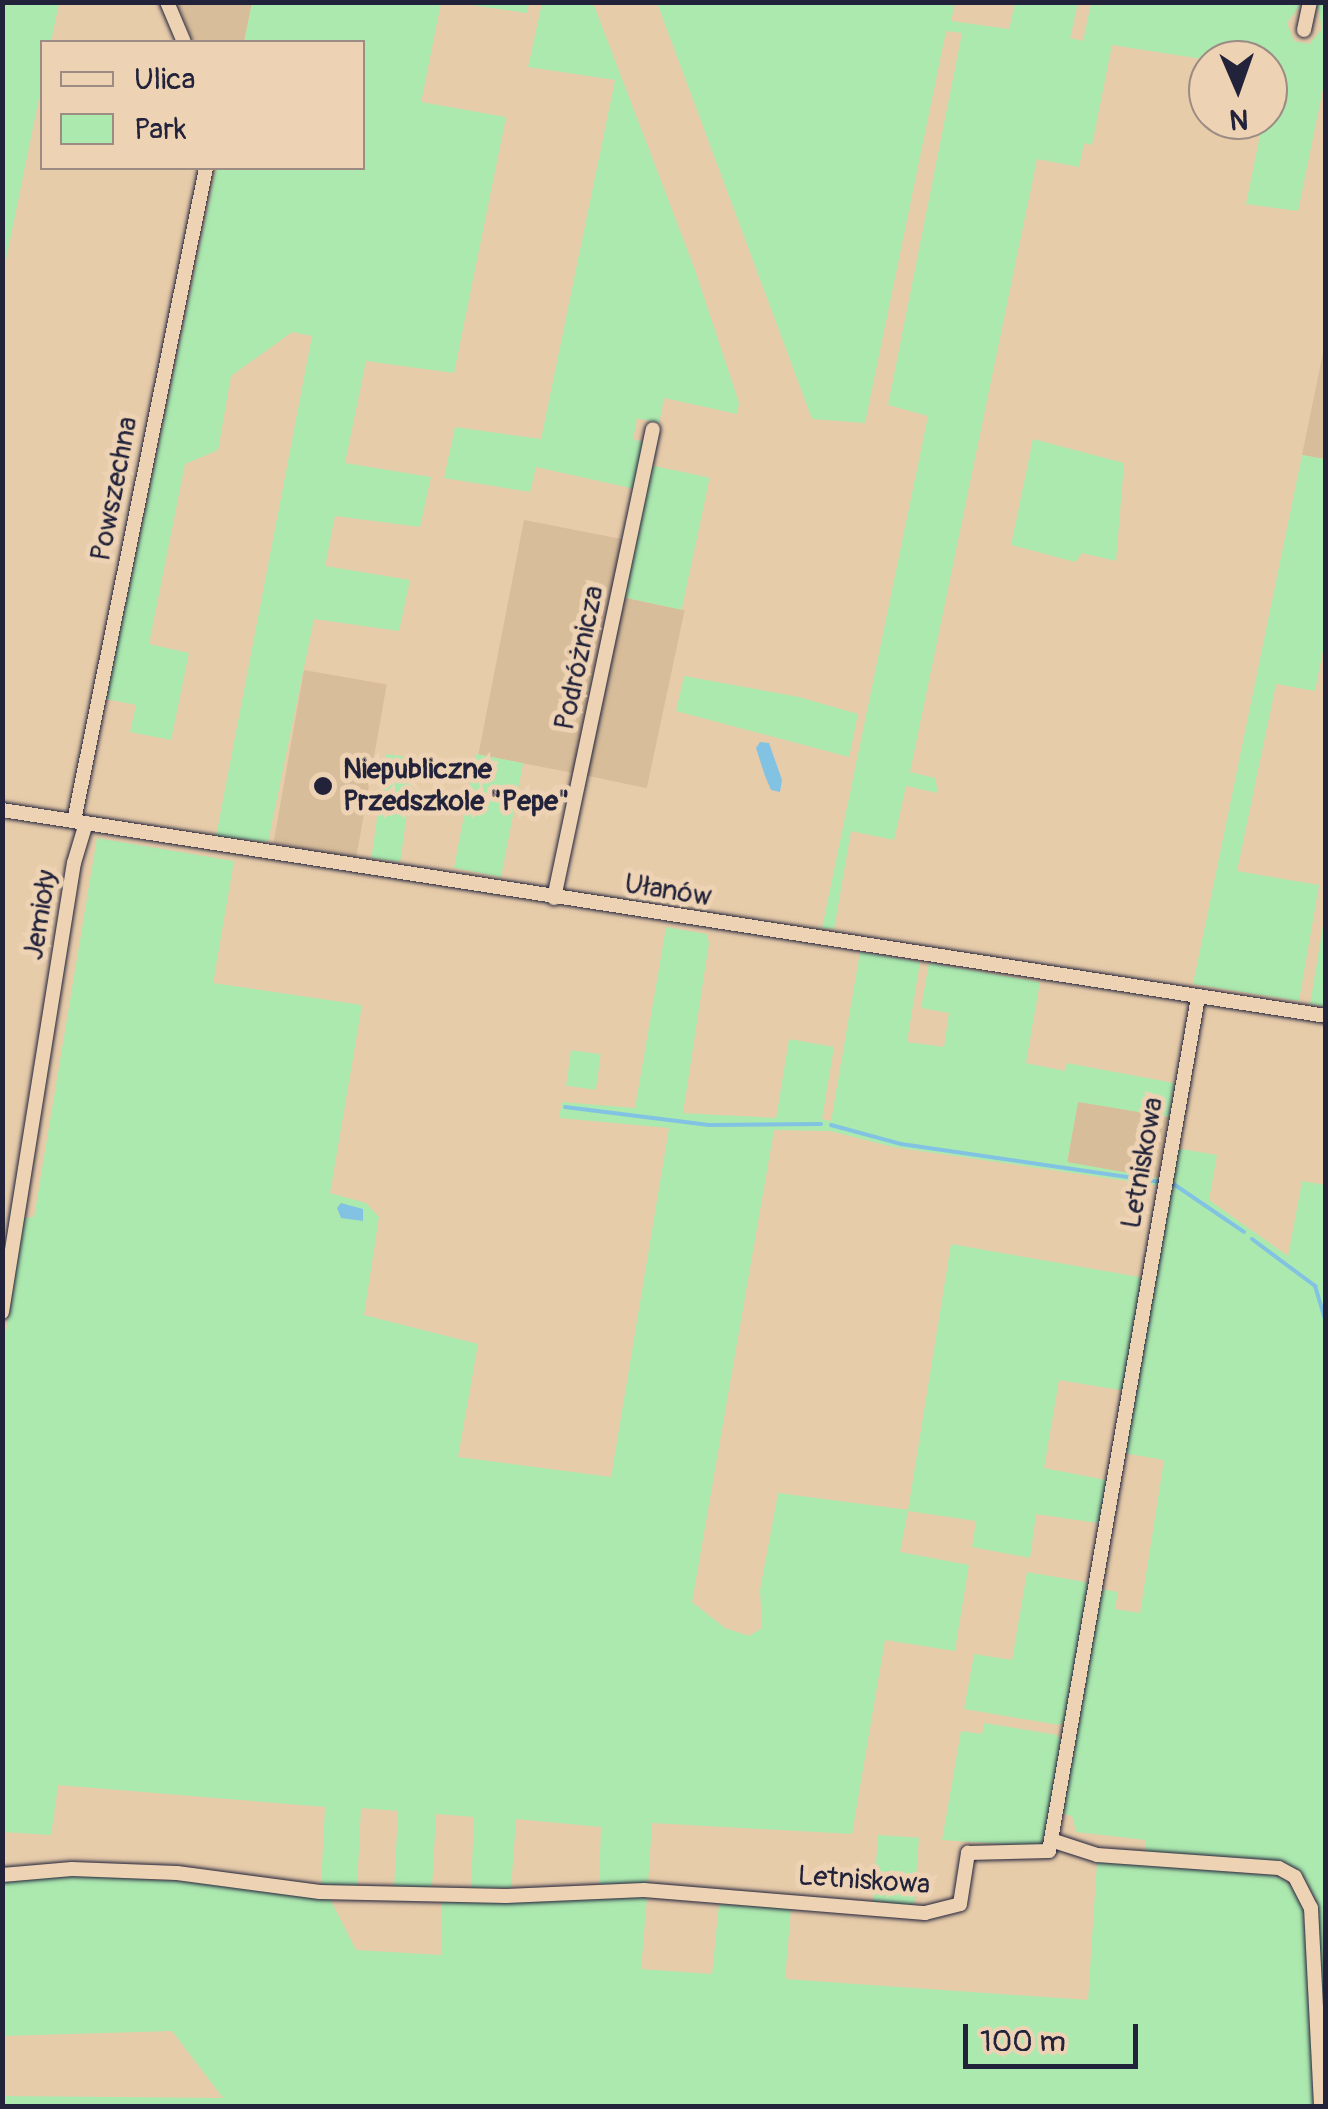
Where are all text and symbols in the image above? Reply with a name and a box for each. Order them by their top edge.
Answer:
legend [40,40,365,170]
north arrow [1188,40,1288,140]
text: Ulica [134,61,196,98]
text: N [1229,101,1249,136]
text: Park [134,111,187,148]
street label: Powszechna [85,414,145,564]
street label: Podróżnicza [548,583,612,733]
place label: Niepubliczne Przedszkole "Pepe" [343,753,569,819]
marker: Niepubliczne Przedszkole "Pepe" [312,775,334,797]
street label: Jemioły [17,868,65,962]
street label: Ułanów [622,868,714,914]
street label: Letniskowa [1115,1095,1171,1231]
street label: Letniskowa [797,1860,931,1902]
scale bar [968,2004,1143,2066]
text: 100 m [980,2023,1066,2060]

